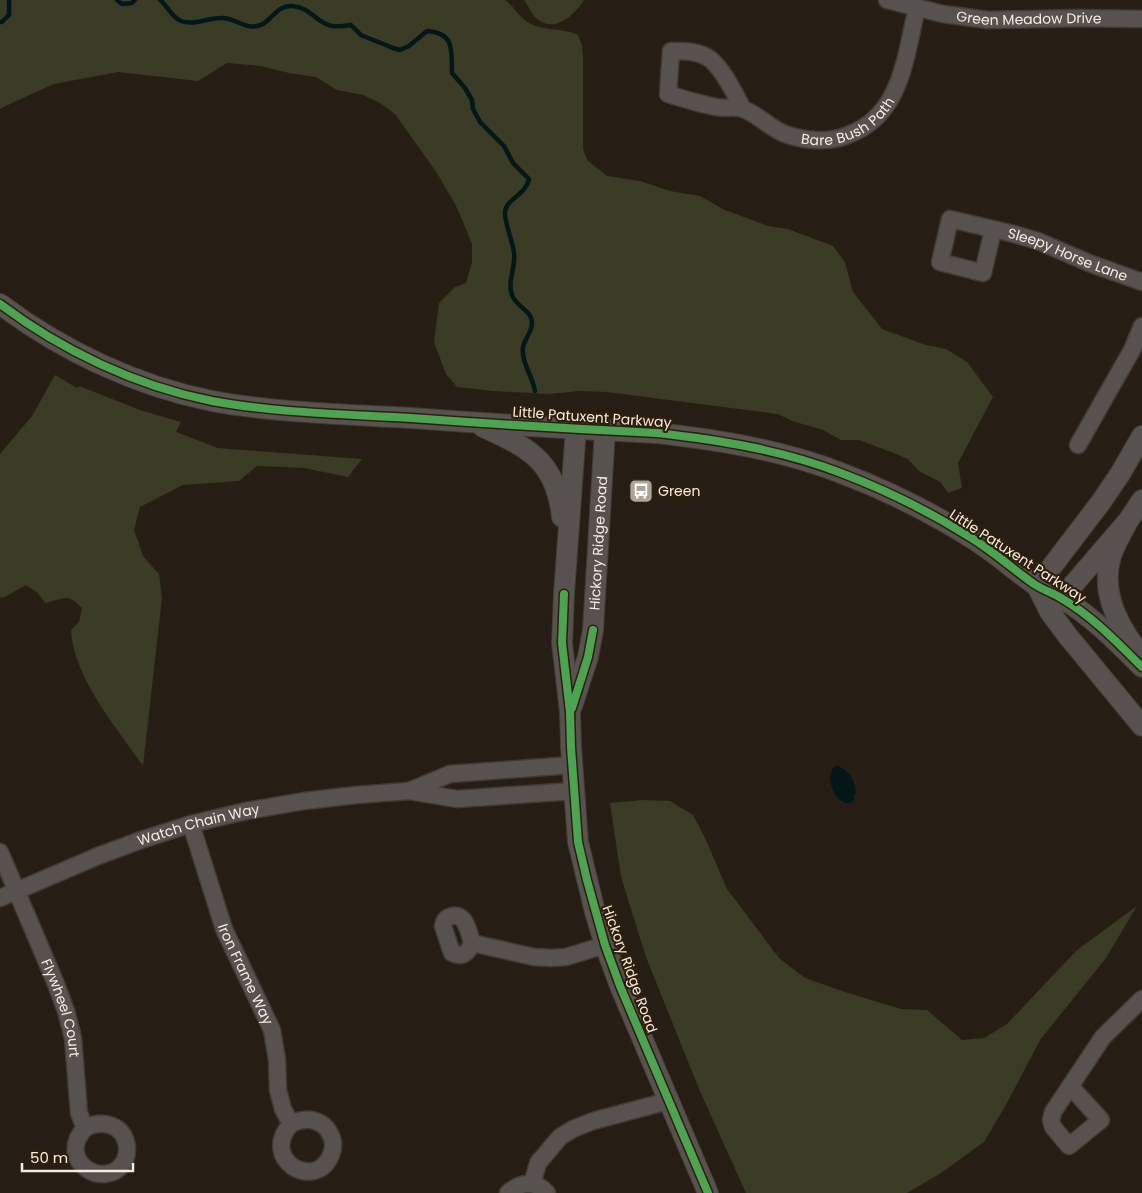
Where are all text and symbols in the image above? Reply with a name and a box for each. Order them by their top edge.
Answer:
street label: Green Meadow Drive [955,6,1102,30]
street label: Bare Bush Path [800,93,899,150]
street label: Sleepy Horse Lane [1006,223,1131,286]
street label: Little Patuxent Parkway [512,401,672,433]
street label: Hickory Ridge Road [584,475,612,611]
bus stop icon: Green [628,478,654,504]
place label: Green [658,481,700,501]
street label: Little Patuxent Parkway [946,504,1090,608]
street label: Watch Chain Way [135,799,261,851]
street label: Hickory Ridge Road [598,902,662,1036]
street label: Iron Frame Way [213,921,278,1028]
street label: Flywheel Court [36,956,84,1058]
scale bar [22,1140,134,1172]
text: 50 m [30,1147,68,1168]

